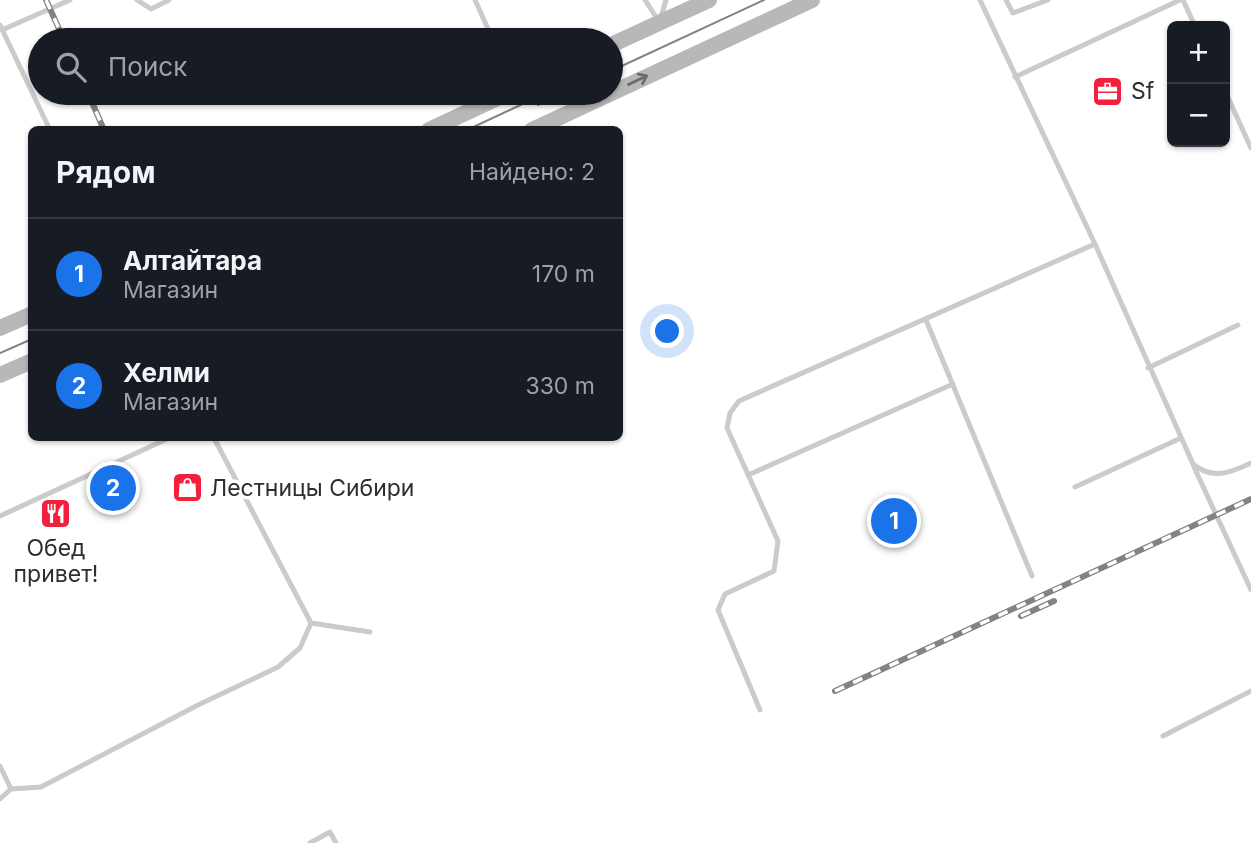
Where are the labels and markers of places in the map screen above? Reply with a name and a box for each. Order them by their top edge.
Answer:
office icon: Sf [1091,74,1125,108]
place label: Sf [1131,77,1155,105]
pin: 2 [90,462,136,514]
shop icon: Лестницы Сибири [170,471,204,505]
place label: Лестницы Сибири [210,474,414,502]
pin: 1 [871,495,917,547]
restaurant icon: Обед привет! [39,497,73,531]
place label: Обед привет! [14,534,98,588]

